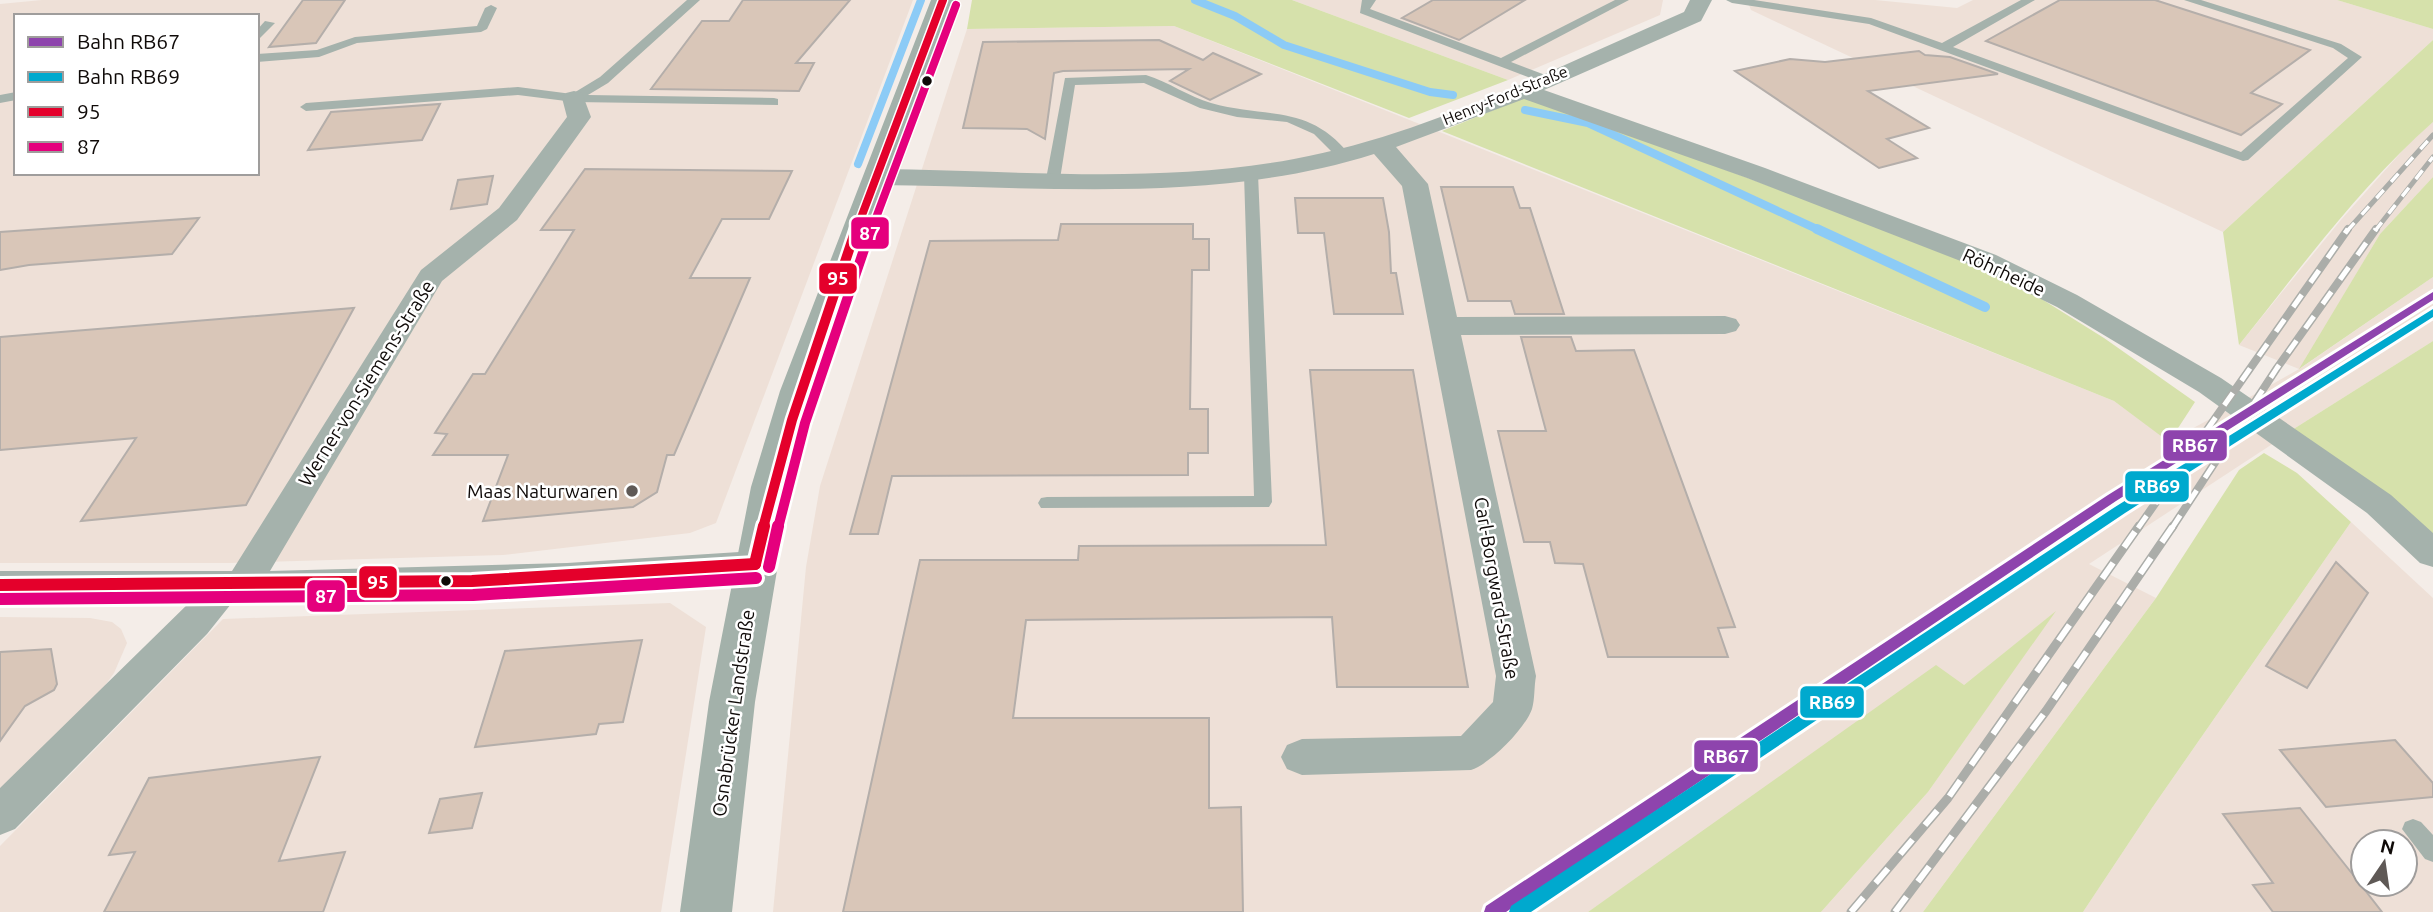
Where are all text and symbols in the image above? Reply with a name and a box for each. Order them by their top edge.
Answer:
legend [14,14,259,175]
text: Bahn RB67 [77,29,180,53]
street label: Henry-Ford-Straße [1440,62,1570,128]
text: Bahn RB69 [77,64,180,88]
unlabelled marker [920,74,934,88]
text: 95 [77,99,101,123]
text: 87 [77,134,101,158]
line badge: 87 [850,216,890,250]
text: 87 [859,222,881,244]
street label: Röhrheide [1959,243,2049,301]
line badge: 95 [818,262,858,295]
text: 95 [827,267,849,289]
street label: Werner-von-Siemens-Straße [294,276,438,490]
line badge: RB67 [2162,429,2228,462]
text: RB67 [2172,434,2218,456]
line badge: RB69 [2124,470,2190,503]
text: RB69 [2134,475,2180,497]
place label: Maas Naturwaren [467,480,618,502]
marker: Maas Naturwaren [624,483,640,499]
street label: Carl-Borgward-Straße [1470,495,1524,681]
line badge: 95 [358,565,398,599]
text: 95 [367,571,389,593]
unlabelled marker [439,574,453,588]
line badge: 87 [306,579,346,613]
text: 87 [315,585,337,607]
street label: Osnabrücker Landstraße [708,608,758,818]
line badge: RB69 [1799,685,1865,719]
text: RB69 [1809,691,1855,713]
line badge: RB67 [1693,739,1759,773]
text: RB67 [1703,745,1749,767]
north arrow [2349,828,2419,898]
text: N [2378,834,2397,859]

